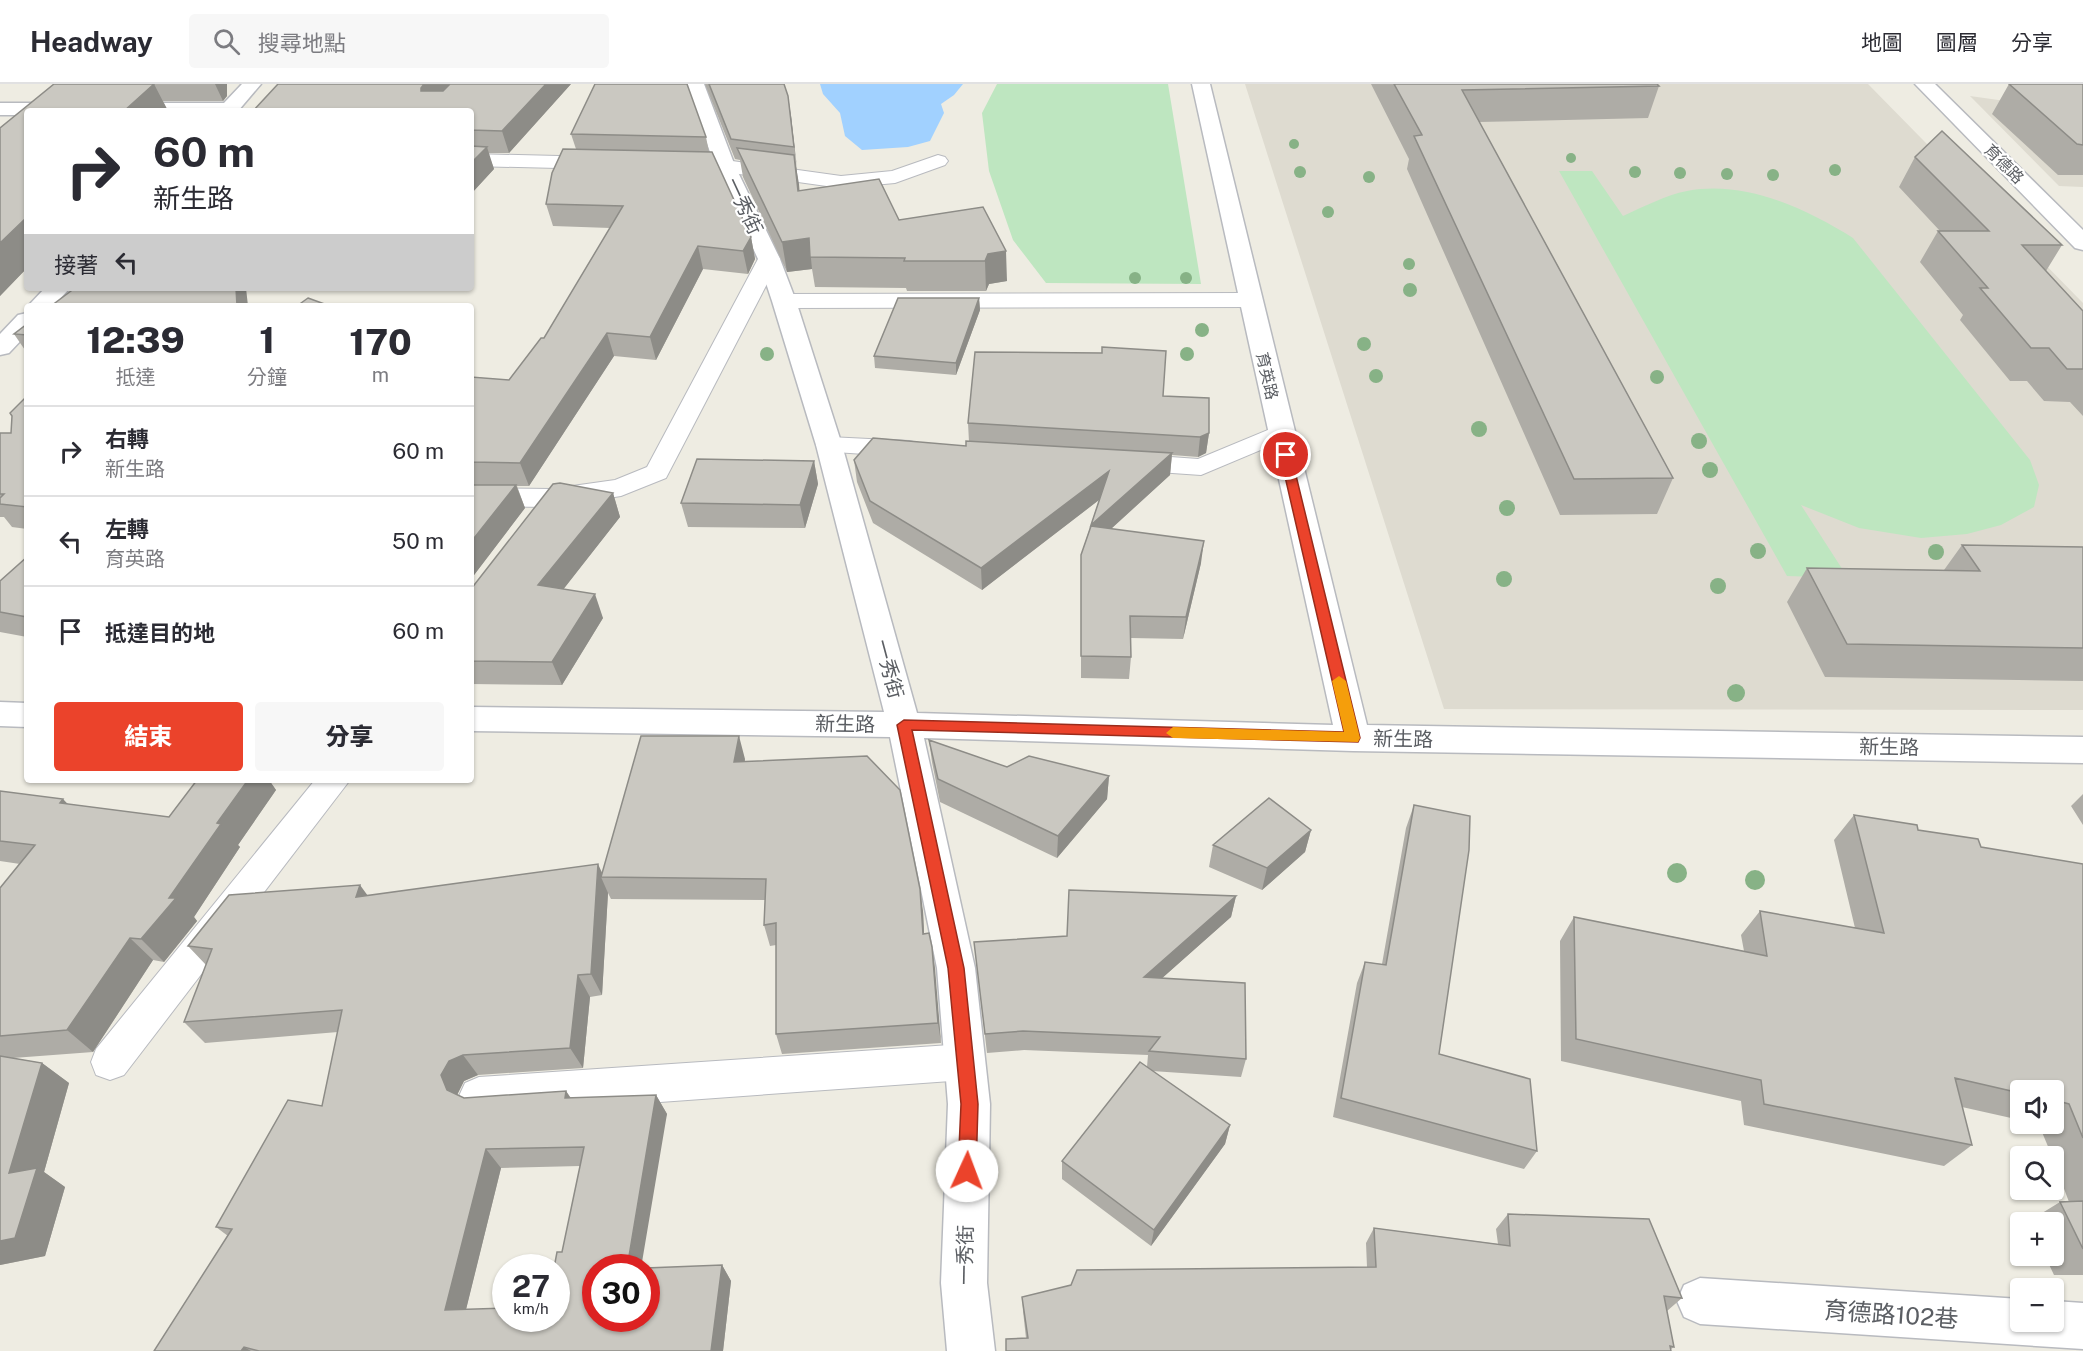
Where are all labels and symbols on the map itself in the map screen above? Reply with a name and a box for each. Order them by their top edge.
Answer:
street label: 育德路 [1980,140,2028,188]
street label: 一秀街 [720,174,768,238]
street label: 育英路 [1252,350,1282,402]
pin [1260,429,1311,480]
street label: 一秀街 [870,637,908,701]
street label: 新生路 [815,711,875,737]
street label: 新生路 [1373,726,1433,752]
street label: 新生路 [1859,734,1919,760]
position arrow [935,1139,999,1203]
street label: 一秀街 [952,1225,978,1285]
speed limit sign: 30 [582,1254,660,1332]
street label: 育德路102巷 [1823,1295,1959,1333]

